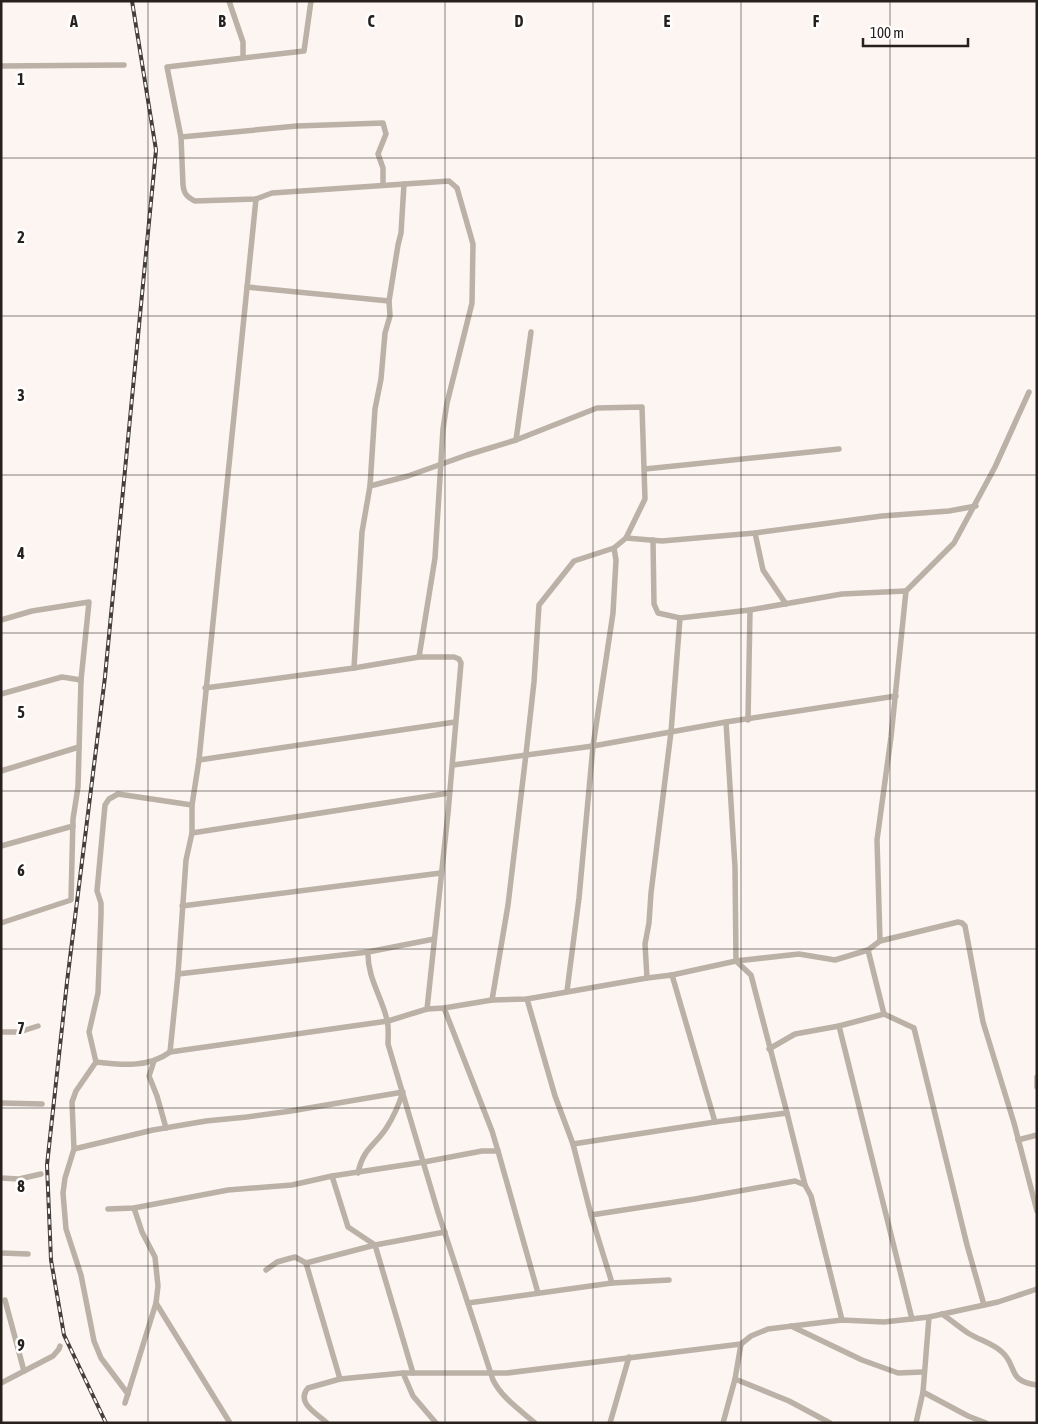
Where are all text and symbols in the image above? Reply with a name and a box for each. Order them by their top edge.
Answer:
text: A [69,12,78,30]
text: B [218,12,226,30]
text: C [367,12,375,30]
text: D [515,12,524,30]
text: E [664,12,671,30]
text: F [813,12,820,30]
scale bar [863,15,968,47]
text: 100 m [870,24,904,41]
text: 1 [17,70,25,88]
text: 2 [17,228,25,246]
text: 3 [17,386,25,404]
text: 4 [16,544,25,562]
text: 5 [17,703,25,721]
text: 6 [17,861,25,879]
text: 7 [17,1019,25,1037]
text: 8 [17,1177,25,1195]
text: 9 [17,1336,25,1354]

